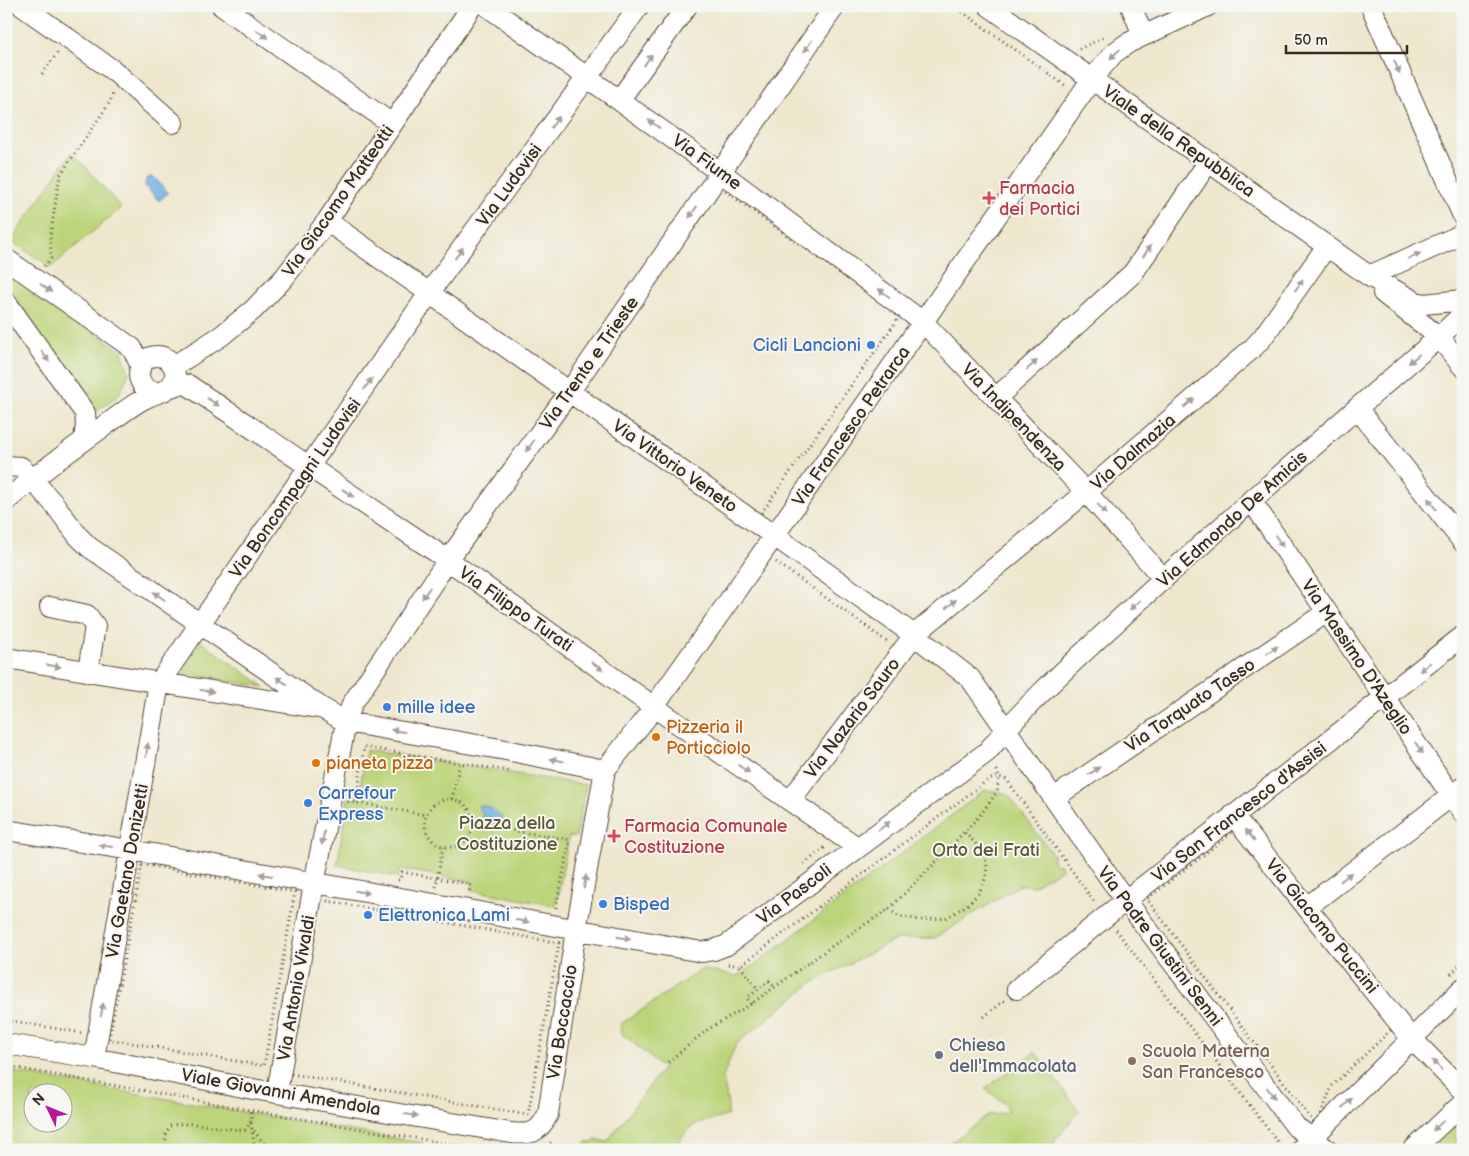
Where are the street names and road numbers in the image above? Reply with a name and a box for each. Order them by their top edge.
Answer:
street label: Viale della Repubblica [1099,81,1259,202]
street label: Via Giacomo Matteotti [278,121,399,281]
street label: Via Fiume [668,130,746,195]
street label: Via Ludovisi [472,140,546,231]
street label: Via Trento e Trieste [536,292,643,434]
street label: Via Francesco Petrarca [788,342,915,510]
street label: Via Indipendenza [957,359,1070,476]
street label: Via Boncompagni Ludovisi [225,394,366,582]
street label: Via Dalmazia [1087,410,1180,495]
street label: Via Vittorio Veneto [608,415,741,517]
street label: Via Edmondo De Amicis [1153,446,1312,592]
street label: Via Filippo Turati [455,562,577,657]
street label: Via Massimo D'Azeglio [1297,576,1416,739]
street label: Via Nazario Sauro [800,654,905,783]
street label: Via Torquato Tasso [1121,654,1259,757]
street label: Via San Francesco d'Assisi [1148,738,1331,887]
street label: Via Gaetano Donizetti [102,782,153,960]
street label: Via Giacomo Puccini [1261,855,1382,998]
street label: Via Pascoli [753,859,836,929]
street label: Via Padre Giustini Senni [1093,862,1227,1030]
street label: Via Antonio Vivaldi [273,914,320,1062]
street label: Via Boccaccio [543,963,582,1081]
street label: Viale Giovanni Amendola [180,1065,382,1120]

